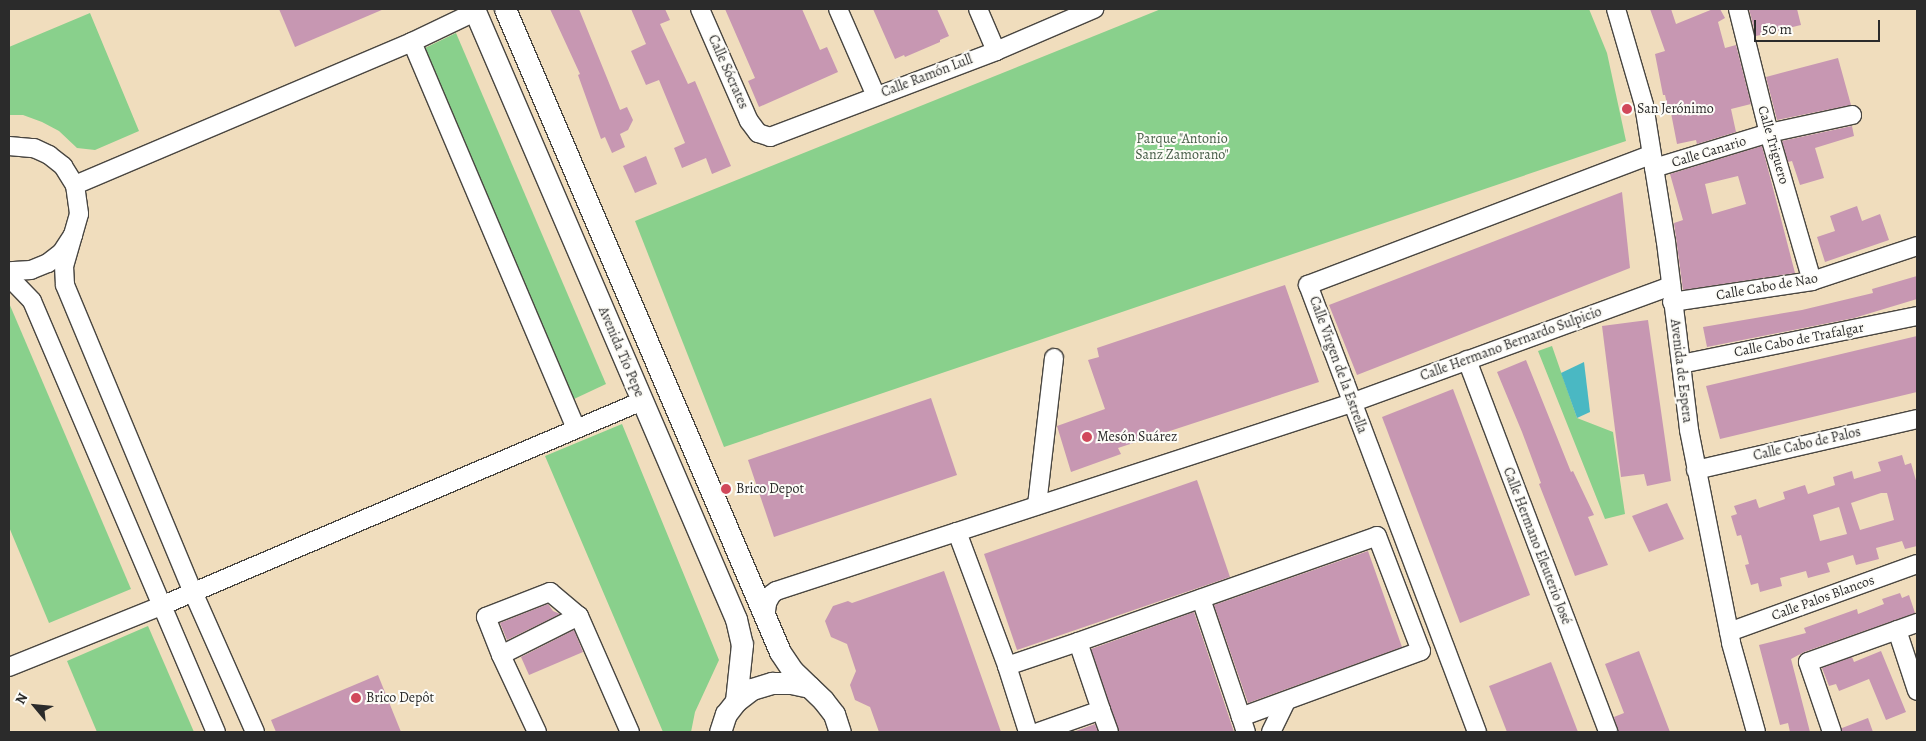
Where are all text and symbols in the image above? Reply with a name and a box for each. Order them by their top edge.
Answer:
scale bar [1756,10,1882,42]
text: 50 m [1762,19,1792,39]
street label: Calle Sócrates [704,32,752,112]
street label: Calle Ramón Lull [879,51,975,101]
place label: San Jerónimo [1637,101,1714,117]
marker: San Jerónimo [1621,103,1633,115]
street label: Calle Triguero [1754,104,1792,186]
park label: Parque "Antonio Sanz Zamorano" [1135,131,1229,164]
street label: Calle Canario [1670,133,1748,171]
street label: Calle Cabo de Nao [1715,270,1819,304]
street label: Calle Virgen de la Estrella [1305,294,1371,436]
street label: Calle Hermano Bernardo Sulpicio [1418,303,1604,385]
street label: Avenida Tío Pepe [594,304,648,400]
street label: Avenida de Espera [1666,318,1696,424]
street label: Calle Cabo de Trafalgar [1733,319,1865,361]
street label: Calle Cabo de Palos [1752,423,1862,465]
place label: Mesón Suárez [1097,429,1177,445]
marker: Mesón Suárez [1081,431,1093,443]
street label: Calle Hermano Eleuterio José [1499,465,1575,627]
place label: Brico Depot [736,481,804,497]
marker: Brico Depot [720,483,732,495]
street label: Calle Palos Blancos [1769,572,1877,624]
north arrow [10,681,60,731]
text: N [11,690,32,708]
place label: Brico Depôt [366,690,434,706]
marker: Brico Depôt [350,692,362,704]

